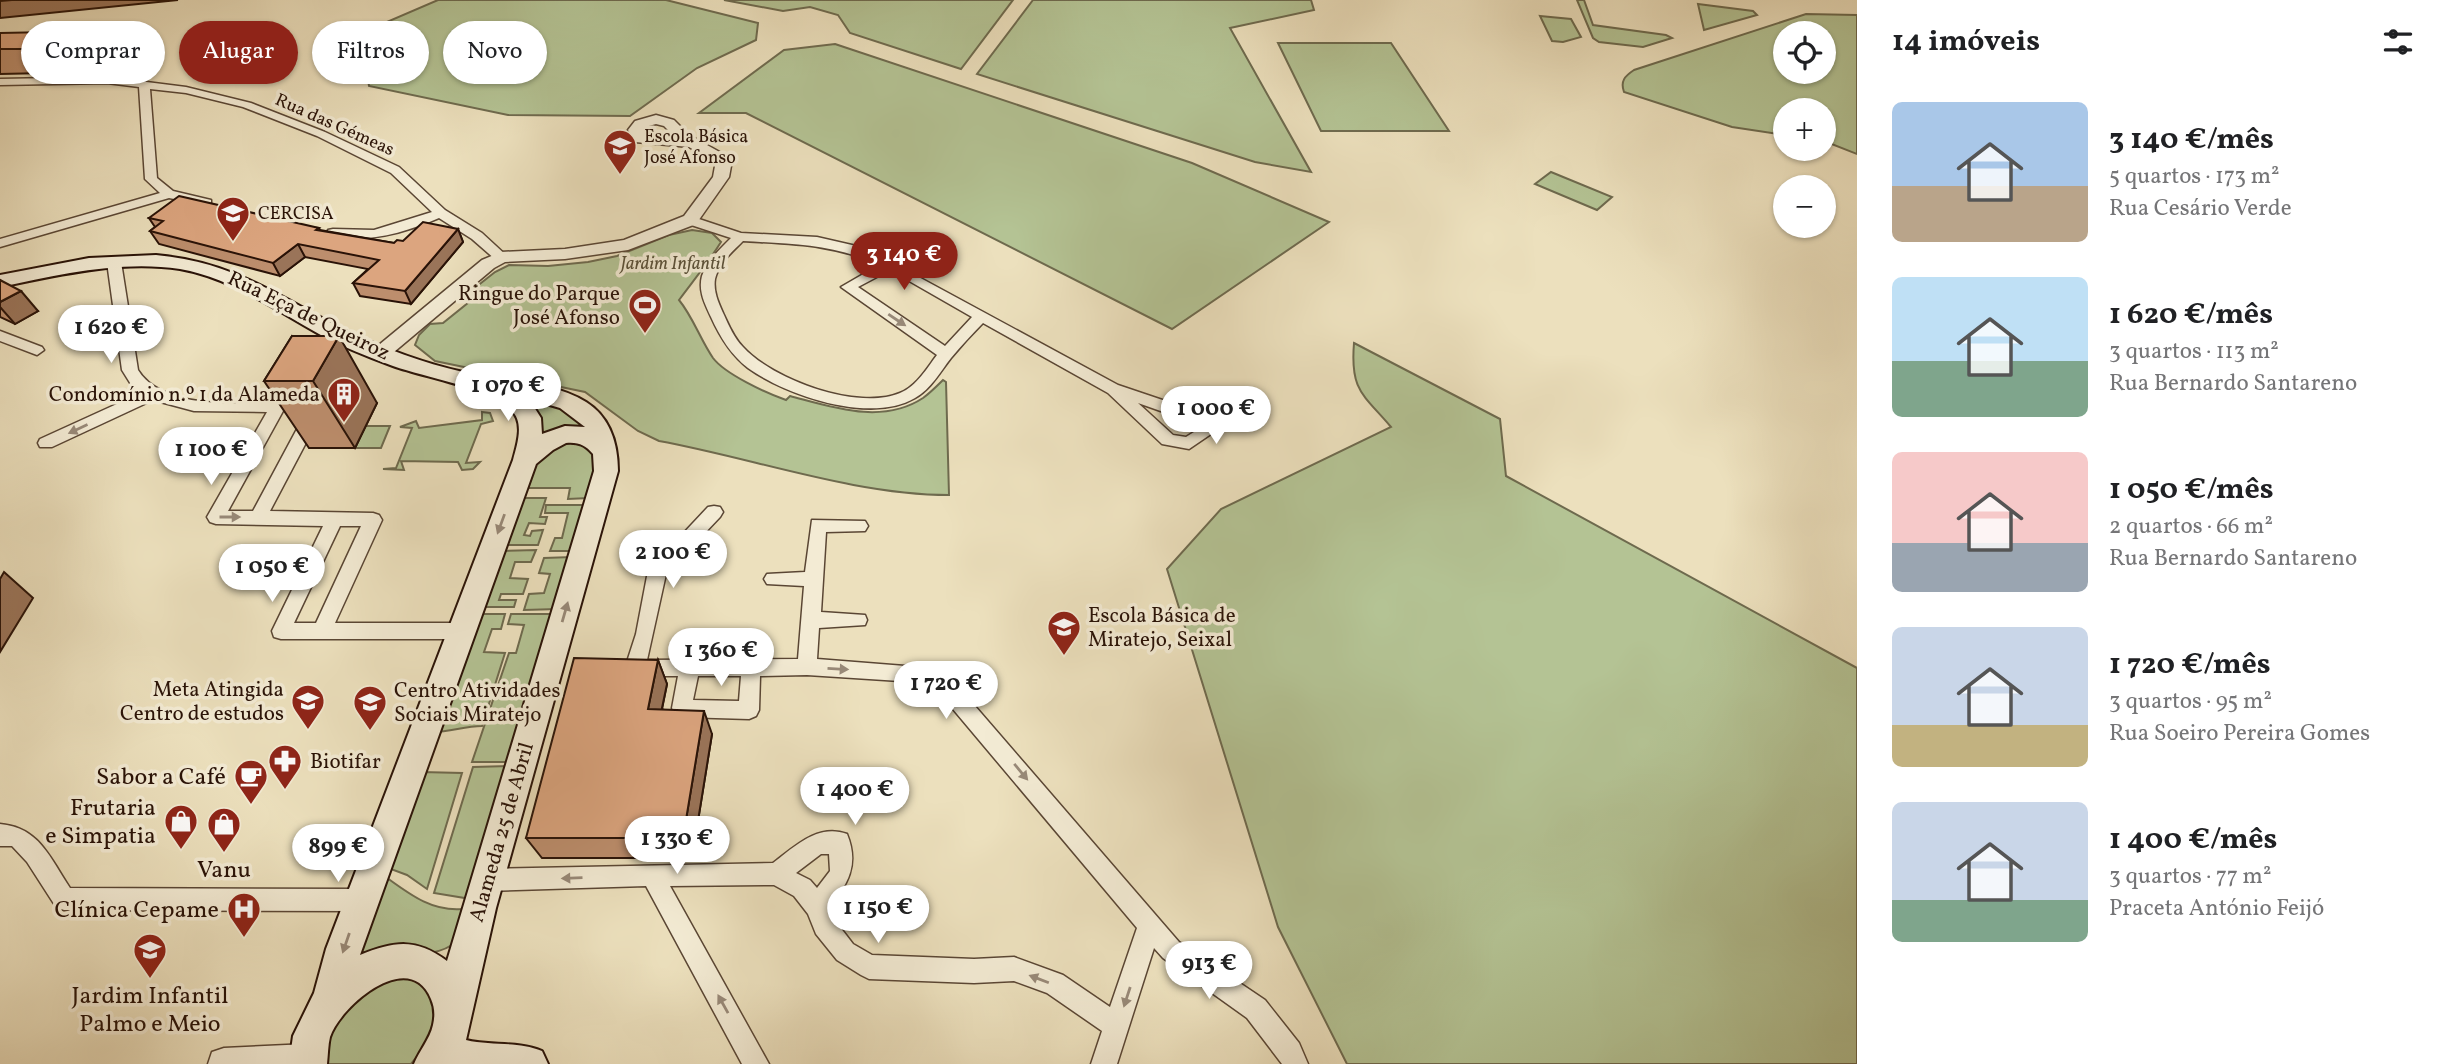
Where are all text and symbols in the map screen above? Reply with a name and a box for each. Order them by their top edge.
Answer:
chip: Comprar [21,21,165,84]
chip: Alugar [179,21,298,84]
chip: Filtros [312,21,429,84]
chip: Novo [443,21,547,84]
map controls [1773,21,1836,238]
button: locate [1773,21,1836,84]
text: 14 imóveis [1892,21,2040,63]
icon: filters [2379,23,2417,61]
street label: Rua das Gémeas [271,88,398,163]
button: + [1773,98,1836,161]
text: 3 140 €/mês [2109,119,2274,161]
place label: Escola Básica José Afonso [644,125,748,171]
school or university icon: Escola Básica José Afonso [601,127,639,176]
icon: home [1948,130,2032,214]
text: 5 quartos · 173 m² [2109,161,2280,193]
button: − [1773,175,1836,238]
text: Rua Cesário Verde [2109,193,2292,225]
school or university icon: CERCISA [214,194,252,243]
place label: CERCISA [258,202,334,227]
pin: 3 140 € [839,232,969,292]
text: 3 140 € [867,239,941,271]
park label: Jardim Infantil [619,252,726,277]
street label: Rua Eça de Queiroz [222,264,394,368]
place label: Ringue do Parque José Afonso [458,280,620,333]
sports icon: Ringue do Parque José Afonso [626,286,664,335]
text: 1 620 €/mês [2109,294,2273,336]
icon: home [1948,305,2032,389]
pin: 1 620 € [46,306,176,365]
text: 1 620 € [74,312,148,344]
one-way arrow [887,314,907,327]
text: 3 quartos · 113 m² [2109,336,2279,368]
pin: 1 070 € [443,364,573,423]
text: Rua Bernardo Santareno [2109,368,2357,400]
text: 1 070 € [471,370,545,402]
building icon: Condomínio n.º 1 da Alameda [325,375,363,424]
place label: Condomínio n.º 1 da Alameda [49,381,320,410]
pin: 1 000 € [1151,386,1281,446]
text: 1 000 € [1177,393,1255,425]
one-way arrow [67,423,88,434]
pin: 1 100 € [146,428,276,487]
text: 1 100 € [174,434,248,466]
text: 1 050 €/mês [2109,469,2274,511]
icon: home [1948,480,2032,564]
one-way arrow [220,511,242,523]
text: 2 quartos · 66 m² [2109,511,2273,543]
one-way arrow [495,513,506,534]
pin: 2 100 € [608,530,738,590]
text: 2 100 € [635,537,711,569]
text: Rua Bernardo Santareno [2109,543,2357,575]
pin: 1 050 € [207,544,337,604]
text: 1 050 € [235,551,309,583]
one-way arrow [560,601,571,623]
place label: Escola Básica de Miratejo, Seixal [1088,602,1236,655]
school or university icon: Escola Básica de Miratejo, Seixal [1045,608,1083,657]
pin: 1 360 € [656,628,786,688]
text: 1 360 € [684,635,758,667]
text: 1 720 €/mês [2109,644,2271,686]
icon: home [1948,655,2032,739]
pin: 1 720 € [881,662,1011,721]
one-way arrow [827,664,849,675]
text: 1 720 € [910,668,982,700]
place label: Meta Atingida Centro de estudos [120,676,284,729]
place label: Centro Atividades Sociais Miratejo [394,677,560,730]
school or university icon: Meta Atingida Centro de estudos [289,682,327,731]
school or university icon: Centro Atividades Sociais Miratejo [351,683,389,732]
text: 3 quartos · 95 m² [2109,686,2272,718]
text: Rua Soeiro Pereira Gomes [2109,718,2370,750]
street label: Alameda 25 de Abril [463,739,542,926]
pharmacy icon: Biotifar [266,742,304,791]
place label: Biotifar [310,748,381,777]
cafe icon: Sabor a Café [232,757,270,806]
place label: Sabor a Café [96,761,226,795]
one-way arrow [1013,763,1028,780]
pin: 1 400 € [790,768,920,827]
text: 1 400 € [816,774,894,806]
place label: Frutaria e Simpatia [45,792,156,854]
shop icon: Frutaria e Simpatia [162,802,200,851]
shop icon: Vanu [205,805,243,854]
pin: 1 330 € [612,816,742,876]
text: 1 400 €/mês [2109,819,2277,861]
text: 1 330 € [641,823,713,855]
pin: 899 € [289,824,387,884]
icon: home [1948,830,2032,914]
text: 899 € [308,831,368,863]
place label: Vanu [197,854,251,888]
text: 3 quartos · 77 m² [2109,861,2271,893]
one-way arrow [560,872,582,883]
pin: 1 150 € [813,886,943,945]
hospital icon: Clínica Cepame [225,890,263,939]
text: 1 150 € [843,892,913,924]
text: Praceta António Feijó [2109,893,2324,925]
place label: Clínica Cepame [55,894,219,928]
school or university icon: Jardim Infantil Palmo e Meio [131,931,169,980]
one-way arrow [340,932,351,953]
pin: 913 € [1160,942,1258,1001]
text: 913 € [1181,948,1237,980]
one-way arrow [1029,973,1050,984]
place label: Jardim Infantil Palmo e Meio [72,980,228,1042]
one-way arrow [1122,987,1132,1008]
one-way arrow [717,995,729,1014]

